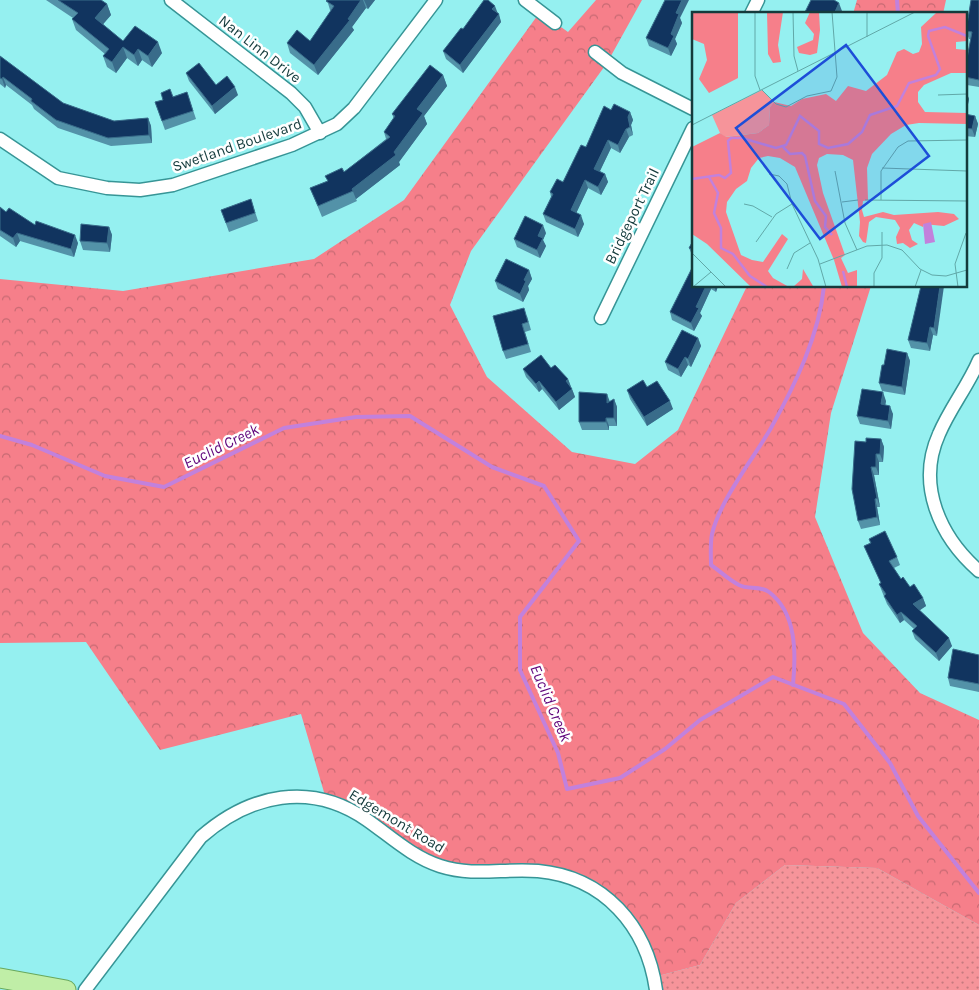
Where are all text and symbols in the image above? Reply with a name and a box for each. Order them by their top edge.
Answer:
street label: Nan Linn Drive [215,11,305,87]
inset map [692,12,966,288]
street label: Swetland Boulevard [170,114,304,176]
street label: Bridgeport Trail [601,165,663,267]
water label: Euclid Creek [180,419,263,472]
water label: Euclid Creek [526,662,576,745]
street label: Edgemont Road [346,785,448,857]

